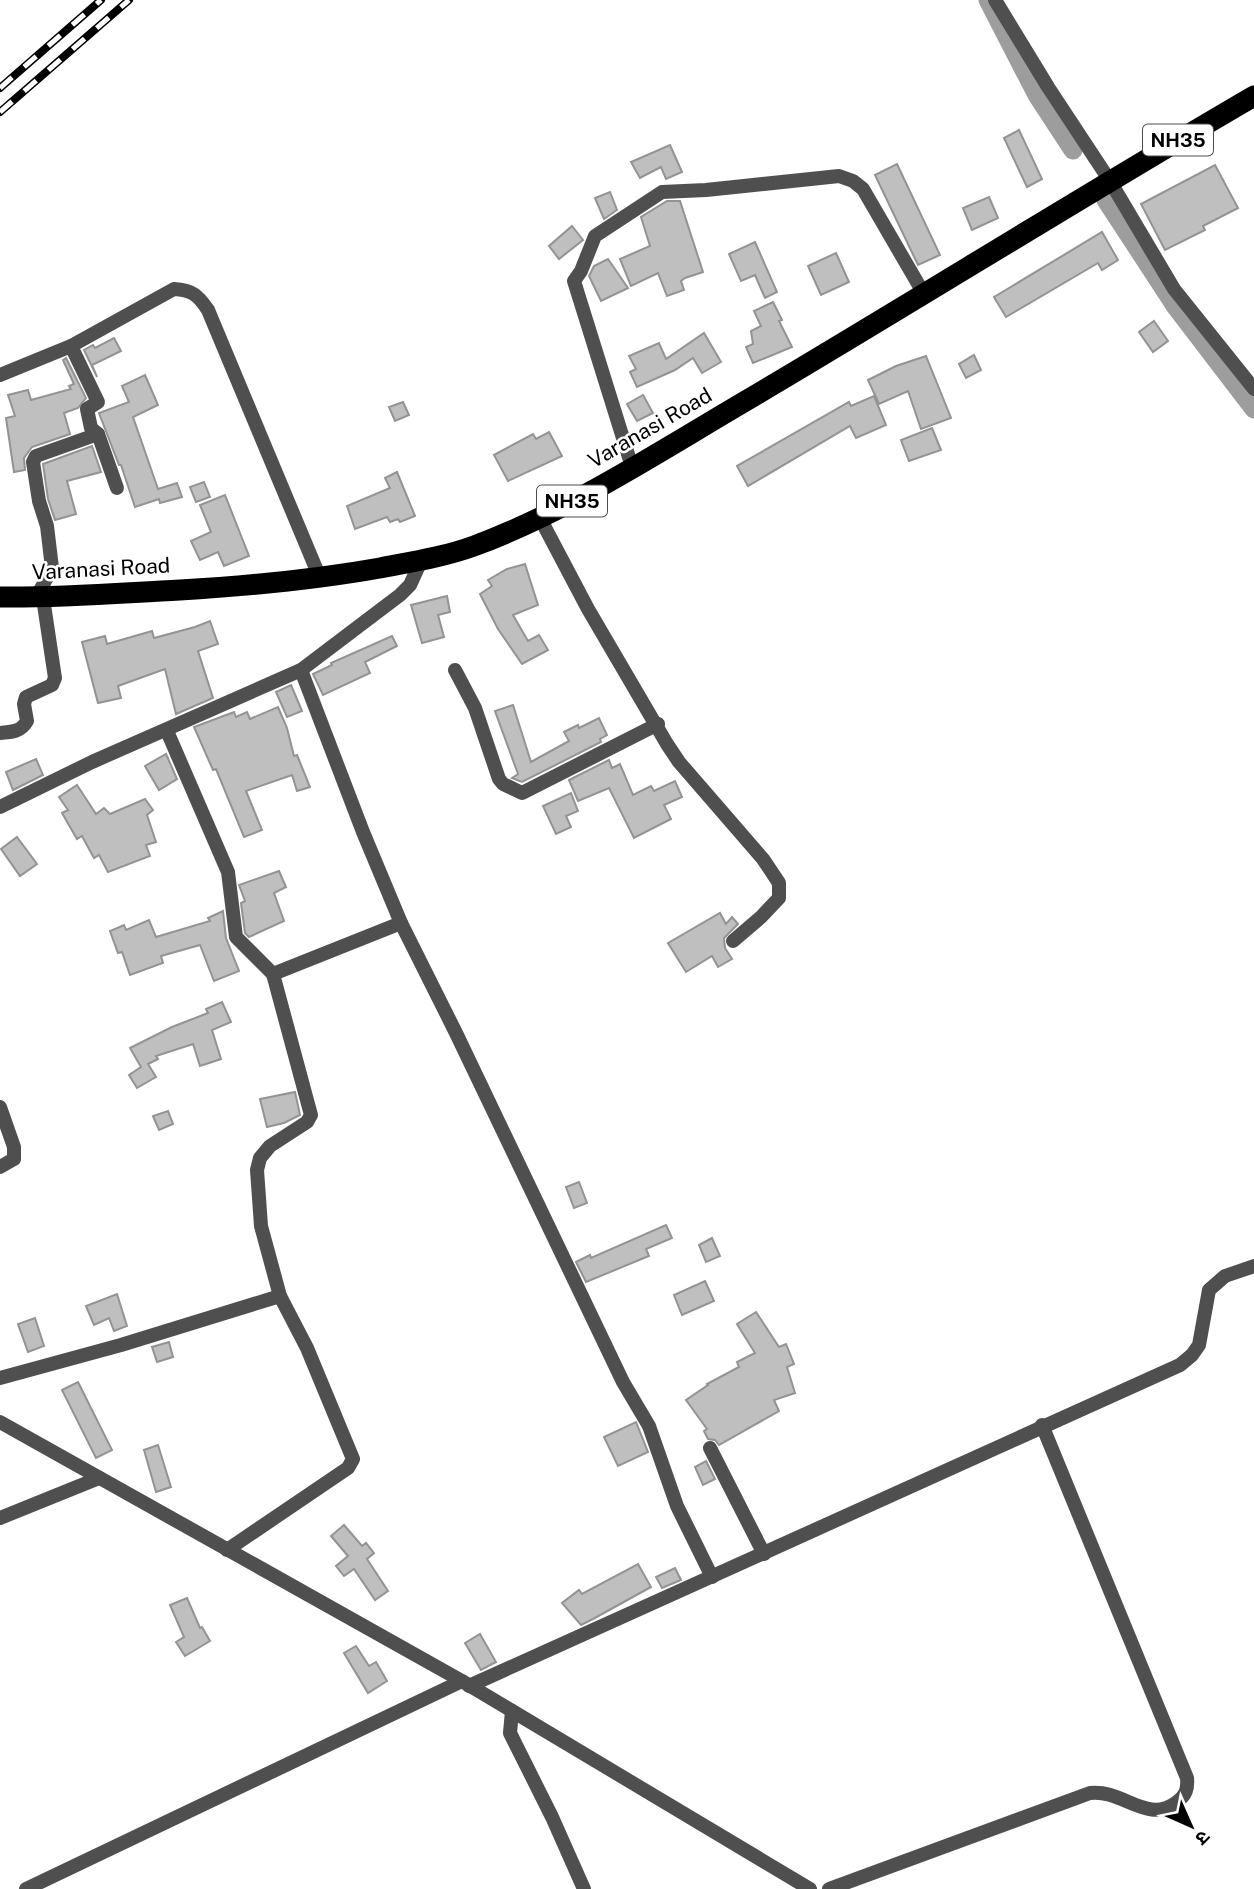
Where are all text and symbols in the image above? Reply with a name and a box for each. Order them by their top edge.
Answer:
road number: NH35 [1143,124,1213,156]
street label: Varanasi Road [584,382,716,473]
road number: NH35 [537,486,607,516]
street label: Varanasi Road [31,552,171,585]
north arrow [1156,1791,1226,1861]
text: उ [1191,1826,1215,1850]

